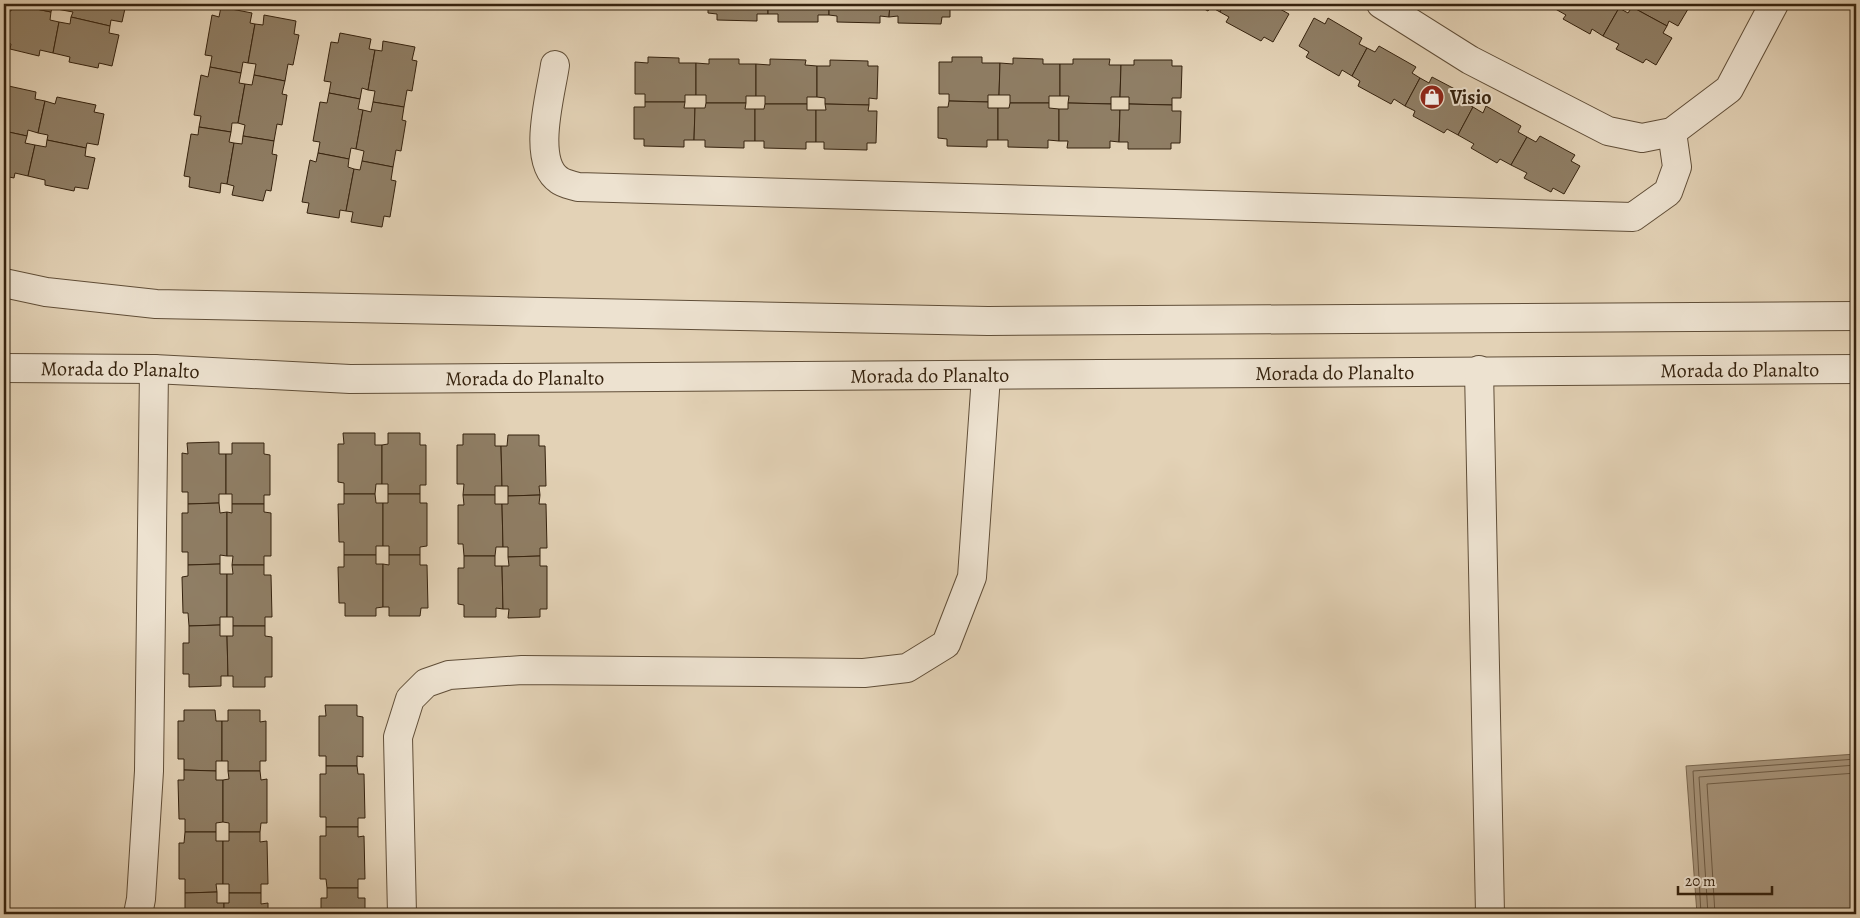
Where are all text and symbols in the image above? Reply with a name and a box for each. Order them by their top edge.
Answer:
shop icon: Visio [1419,84,1445,110]
place label: Visio [1449,84,1492,111]
street label: Morada do Planalto [40,355,200,385]
street label: Morada do Planalto [1660,356,1819,384]
street label: Morada do Planalto [1255,358,1414,386]
street label: Morada do Planalto [850,361,1009,389]
street label: Morada do Planalto [445,364,604,392]
scale bar [1678,863,1771,895]
text: 20 m [1685,871,1716,891]

